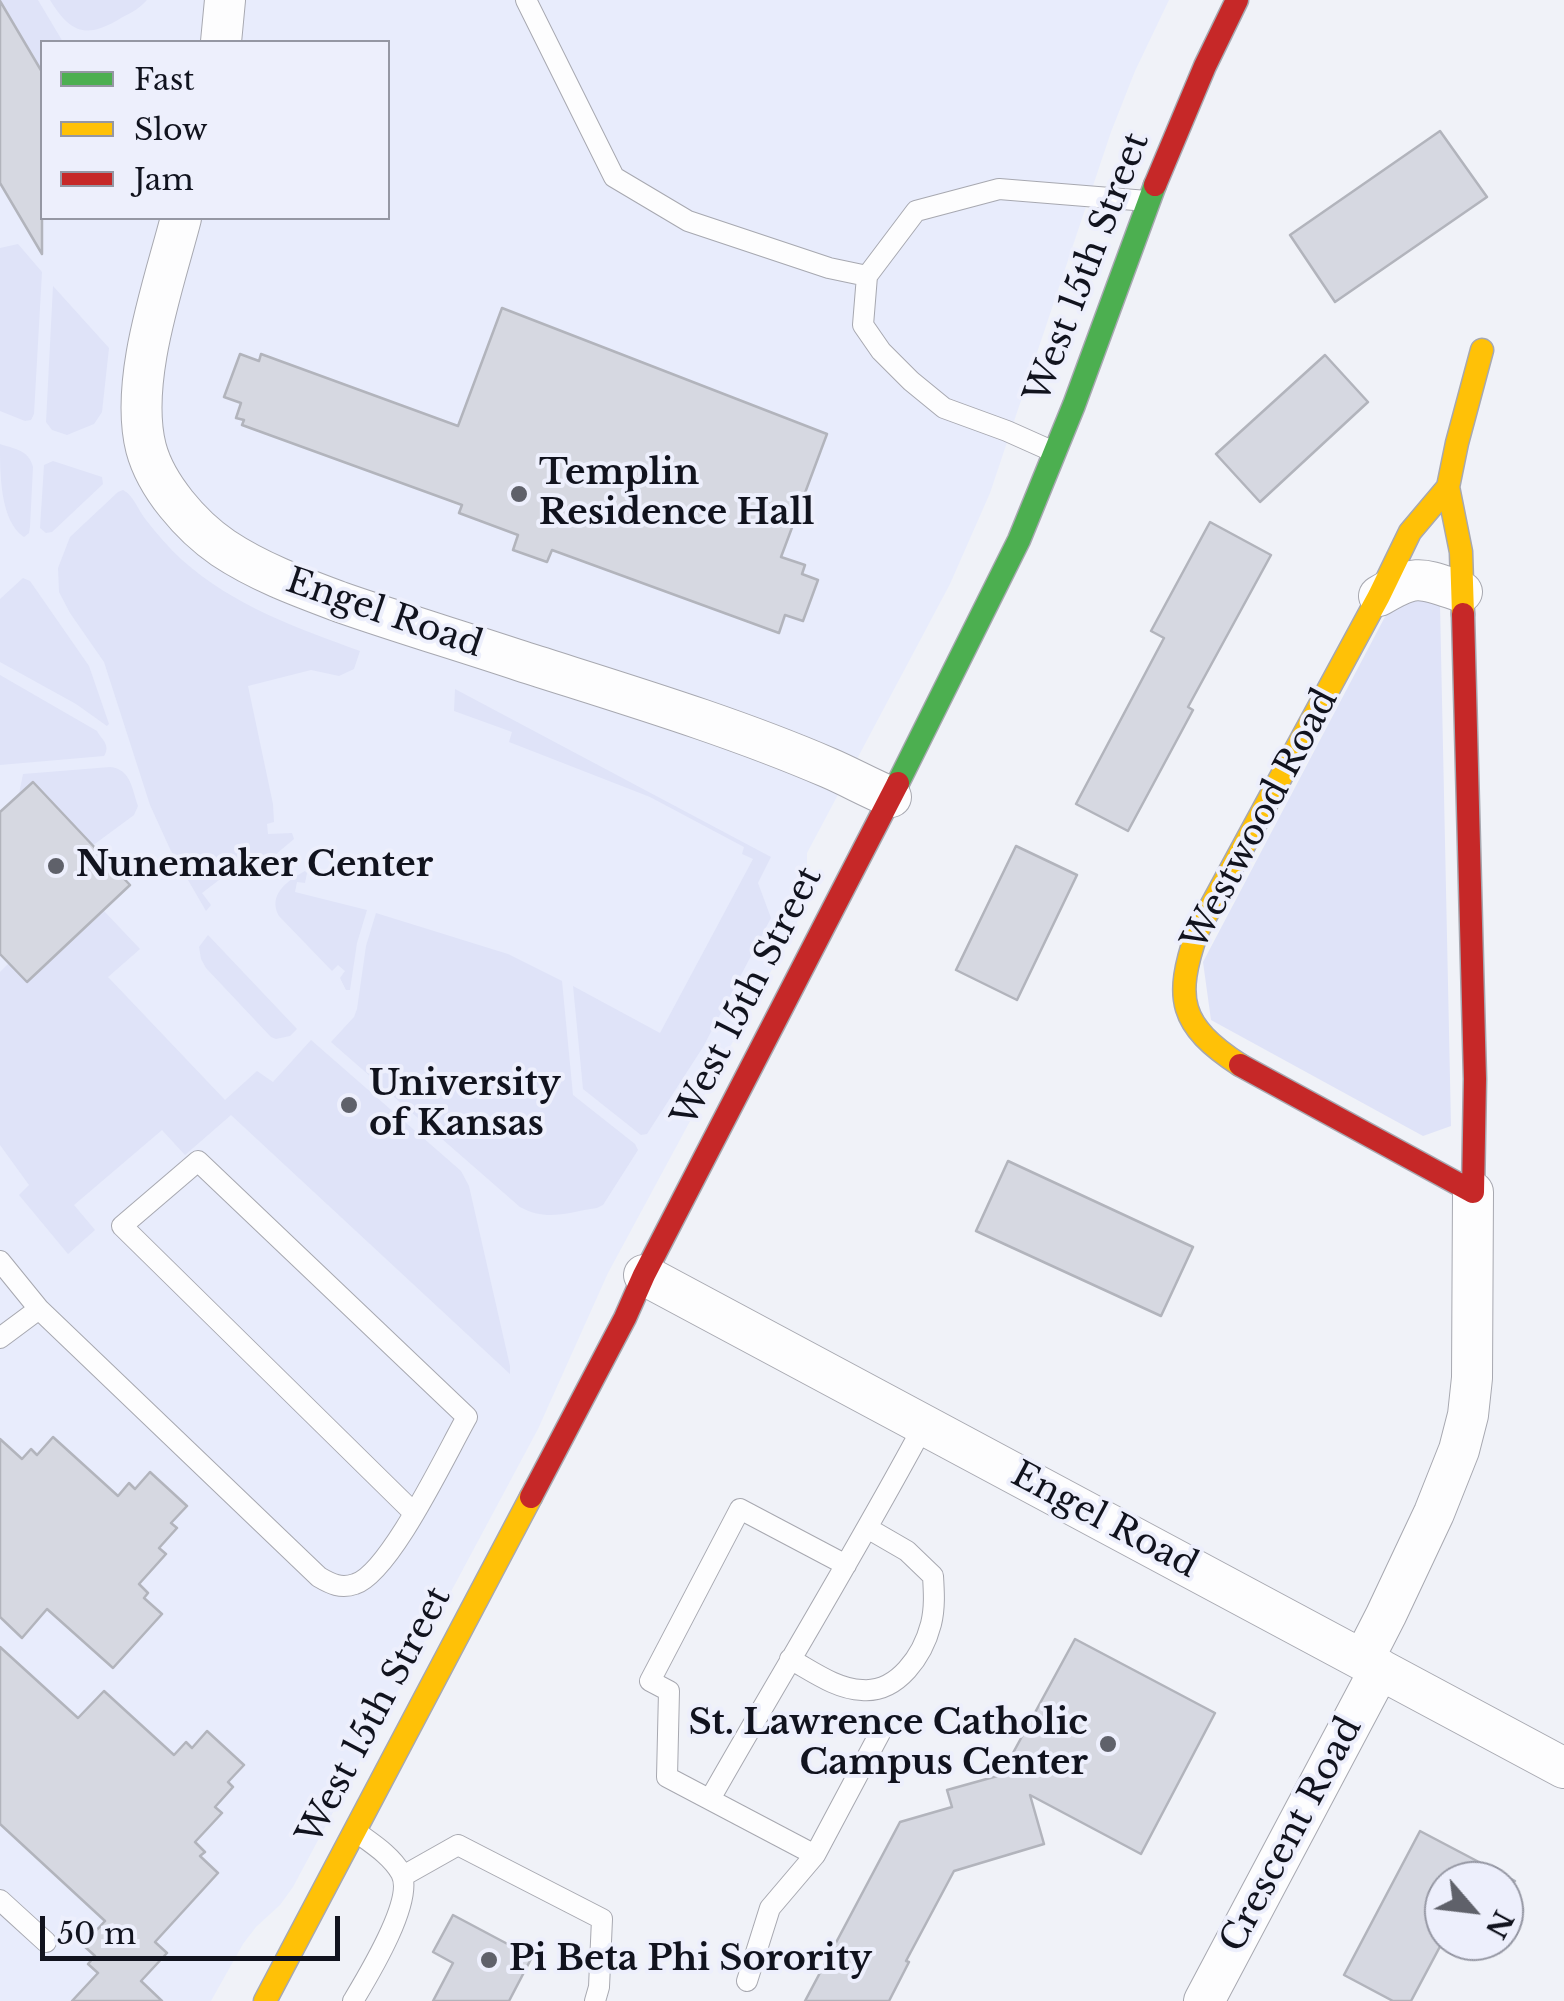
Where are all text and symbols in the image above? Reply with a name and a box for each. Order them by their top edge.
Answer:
legend [40,40,390,220]
text: Fast [134,61,195,98]
text: Slow [134,111,208,148]
street label: West 15th Street [1017,127,1159,409]
text: Jam [134,161,194,198]
place label: Templin Residence Hall [539,453,814,535]
marker: Templin Residence Hall [508,483,530,505]
street label: Engel Road [280,561,488,667]
street label: Westwood Road [1175,682,1347,958]
place label: Nunemaker Center [76,845,433,887]
marker: Nunemaker Center [45,855,67,877]
street label: West 15th Street [664,860,832,1134]
place label: University of Kansas [369,1064,561,1146]
marker: University of Kansas [338,1094,360,1116]
street label: Engel Road [1004,1454,1204,1588]
street label: West 15th Street [289,1580,461,1852]
place label: St. Lawrence Catholic Campus Center [689,1703,1088,1785]
street label: Crescent Road [1213,1711,1371,1959]
marker: St. Lawrence Catholic Campus Center [1097,1733,1119,1755]
north arrow [1424,1861,1524,1961]
scale bar [45,1896,345,1958]
text: N [1478,1905,1521,1944]
text: 50 m [57,1915,136,1952]
place label: Pi Beta Phi Sorority [509,1939,872,1981]
marker: Pi Beta Phi Sorority [478,1949,500,1971]

